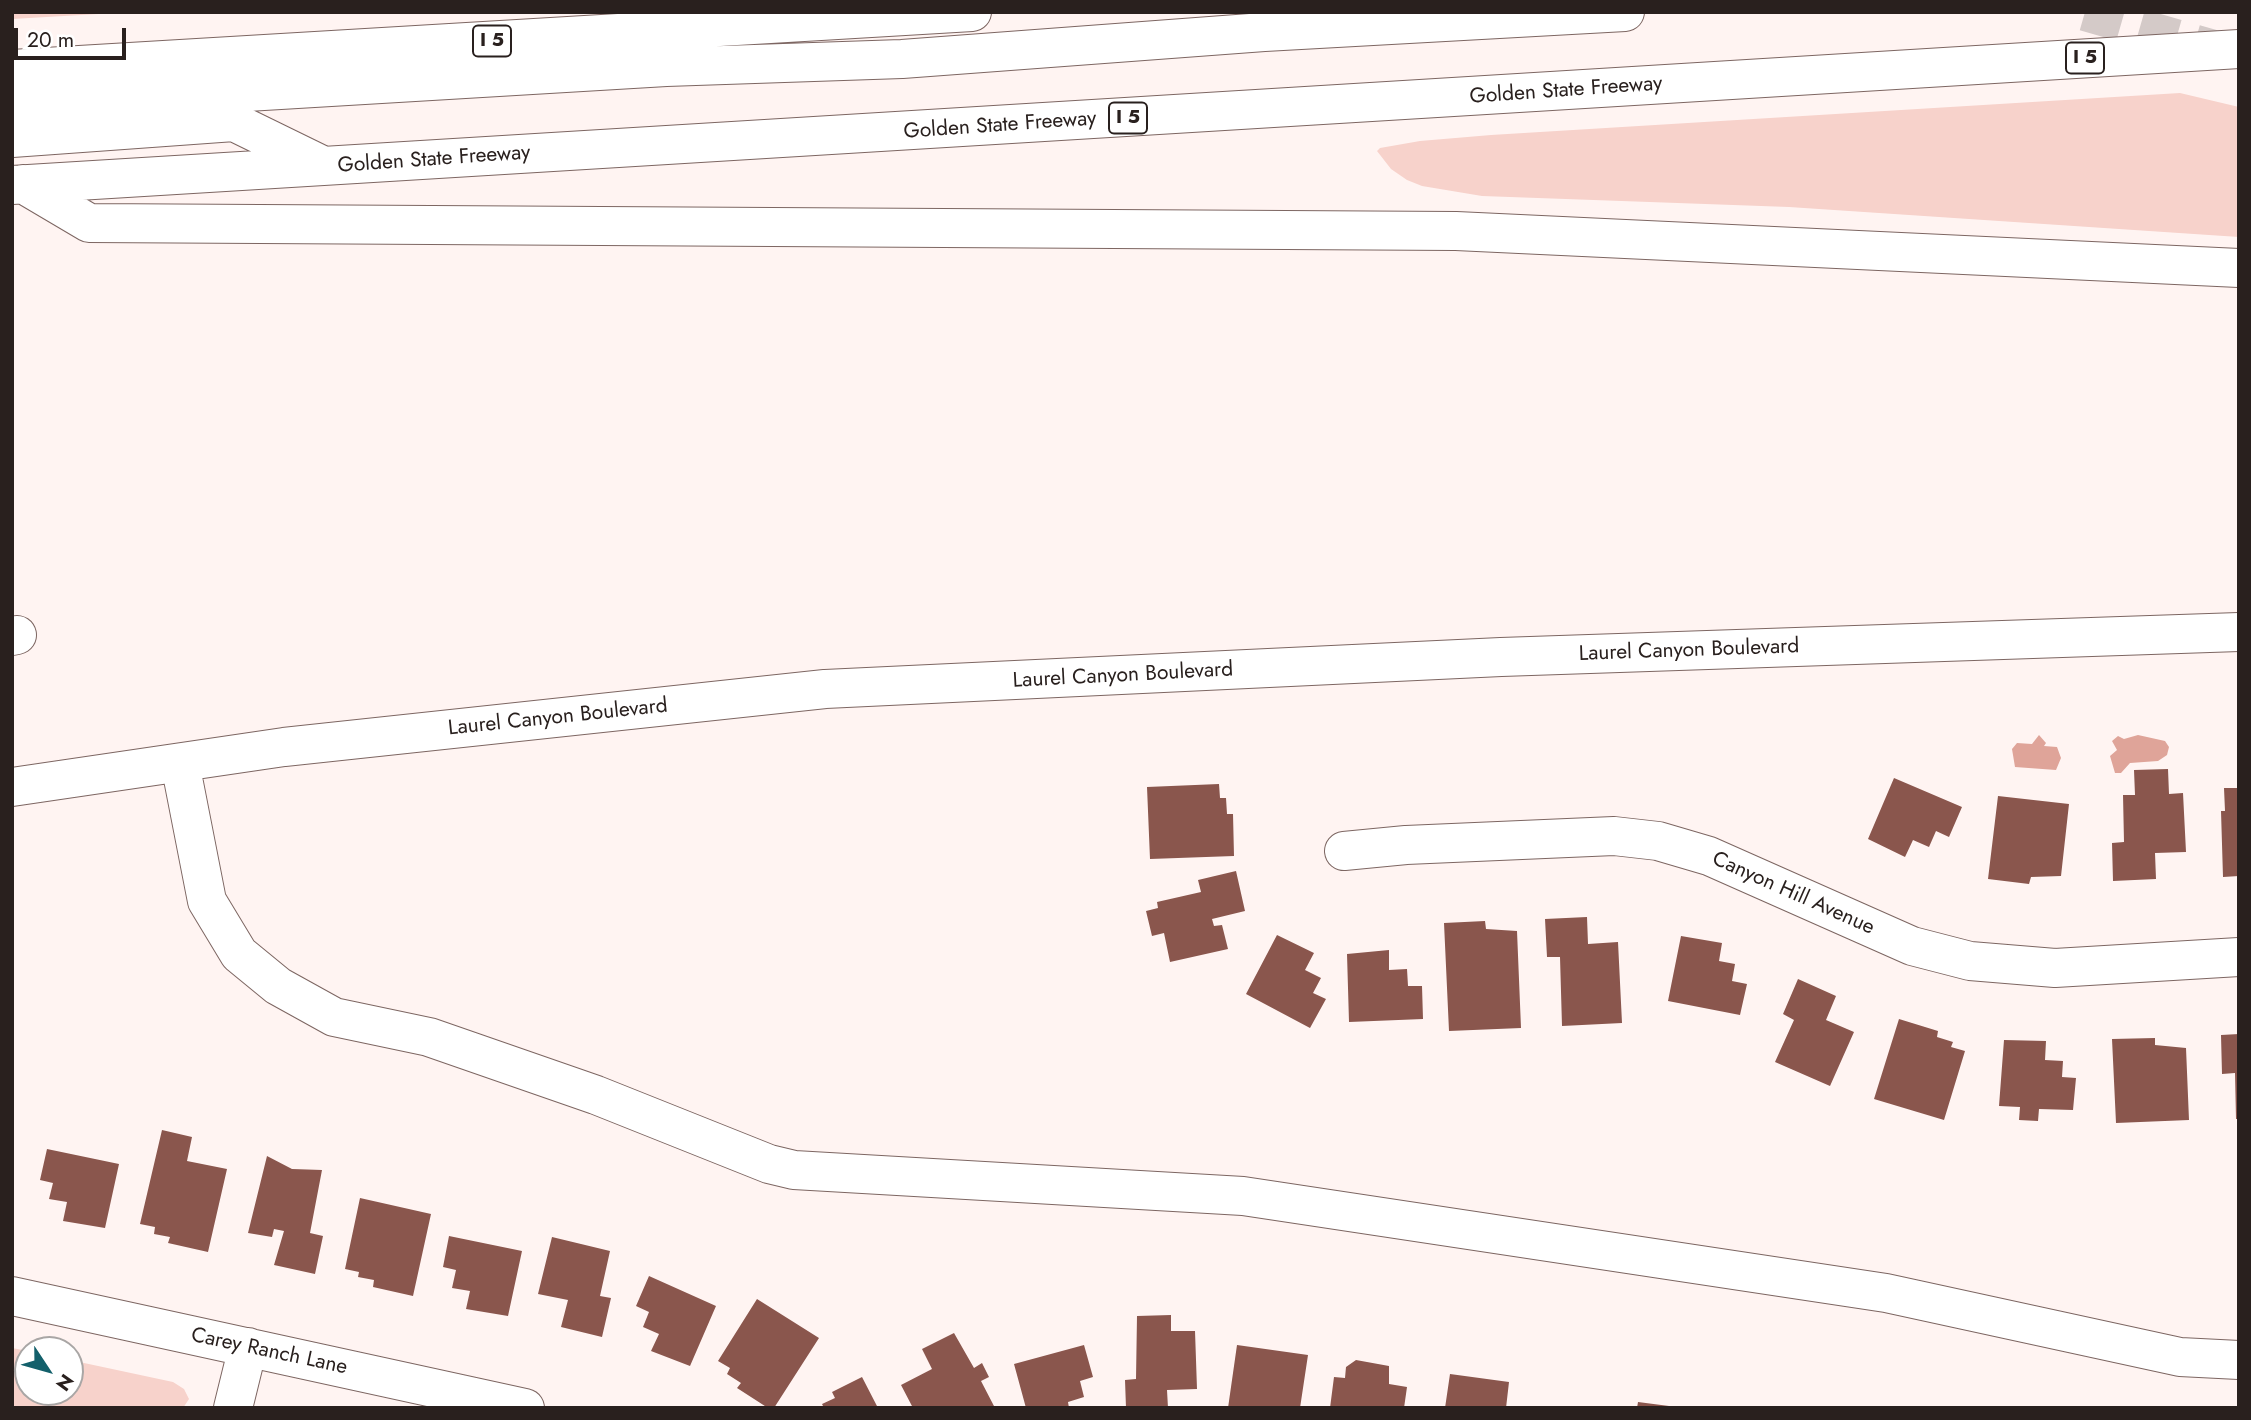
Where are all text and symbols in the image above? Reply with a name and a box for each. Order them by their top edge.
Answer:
scale bar [18,14,130,58]
text: 20 m [27,25,74,55]
road number: I 5 [473,25,511,56]
road number: I 5 [2066,43,2104,74]
street label: Golden State Freeway [1469,72,1663,110]
road number: I 5 [1109,102,1147,134]
street label: Golden State Freeway [903,107,1097,145]
street label: Golden State Freeway [337,141,531,179]
street label: Laurel Canyon Boulevard [1578,635,1800,667]
street label: Laurel Canyon Boulevard [1012,658,1234,694]
street label: Laurel Canyon Boulevard [447,694,669,742]
street label: Canyon Hill Avenue [1708,847,1878,941]
street label: Carey Ranch Lane [189,1323,349,1381]
north arrow [14,1336,84,1406]
text: N [49,1368,80,1397]

